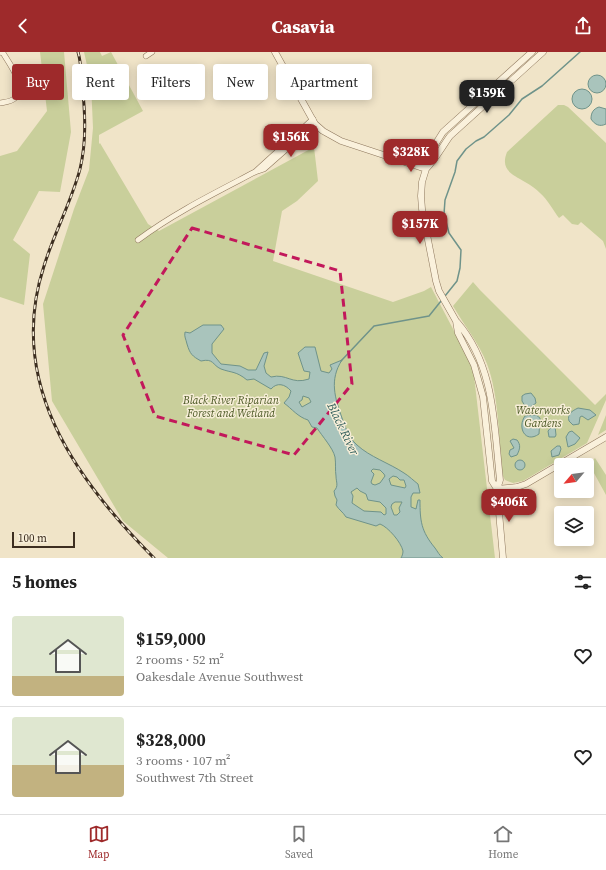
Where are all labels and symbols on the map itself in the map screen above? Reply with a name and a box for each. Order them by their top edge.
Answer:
pin: $159K [459,80,515,114]
pin: $156K [263,124,319,158]
pin: $328K [383,139,439,173]
pin: $157K [392,211,448,245]
park label: Black River Riparian Forest and Wetland [182,393,280,421]
water label: Black River [323,399,363,459]
park label: Waterworks Gardens [516,403,570,431]
north arrow [554,458,594,498]
pin: $406K [481,489,537,523]
scale bar [12,530,75,549]

